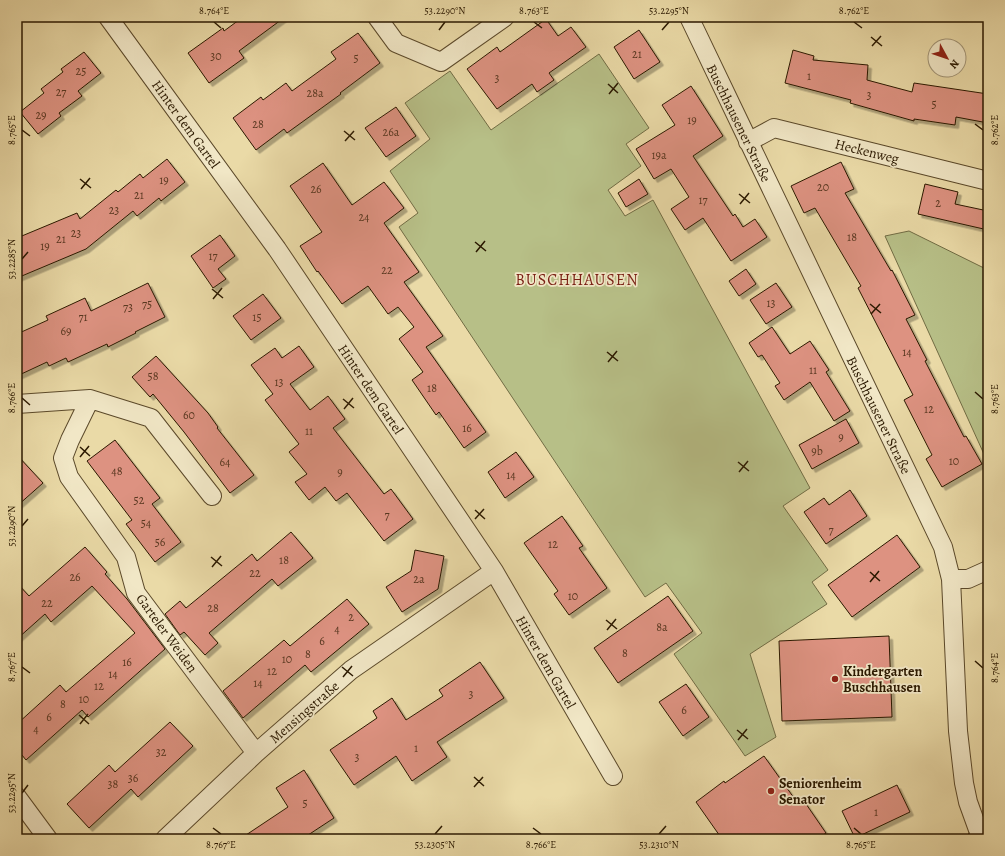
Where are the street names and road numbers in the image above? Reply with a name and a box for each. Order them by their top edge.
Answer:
street label: Buschhausener Straße [702,61,775,185]
street label: Hinter dem Gartel [147,76,224,173]
street label: Heckenweg [833,134,901,169]
street label: Hinter dem Gartel [333,341,408,438]
street label: Buschhausener Straße [842,353,915,477]
street label: Garteler Weiden [131,590,202,677]
street label: Hinter dem Gartel [511,612,580,713]
street label: Mensingstraße [266,677,343,748]

